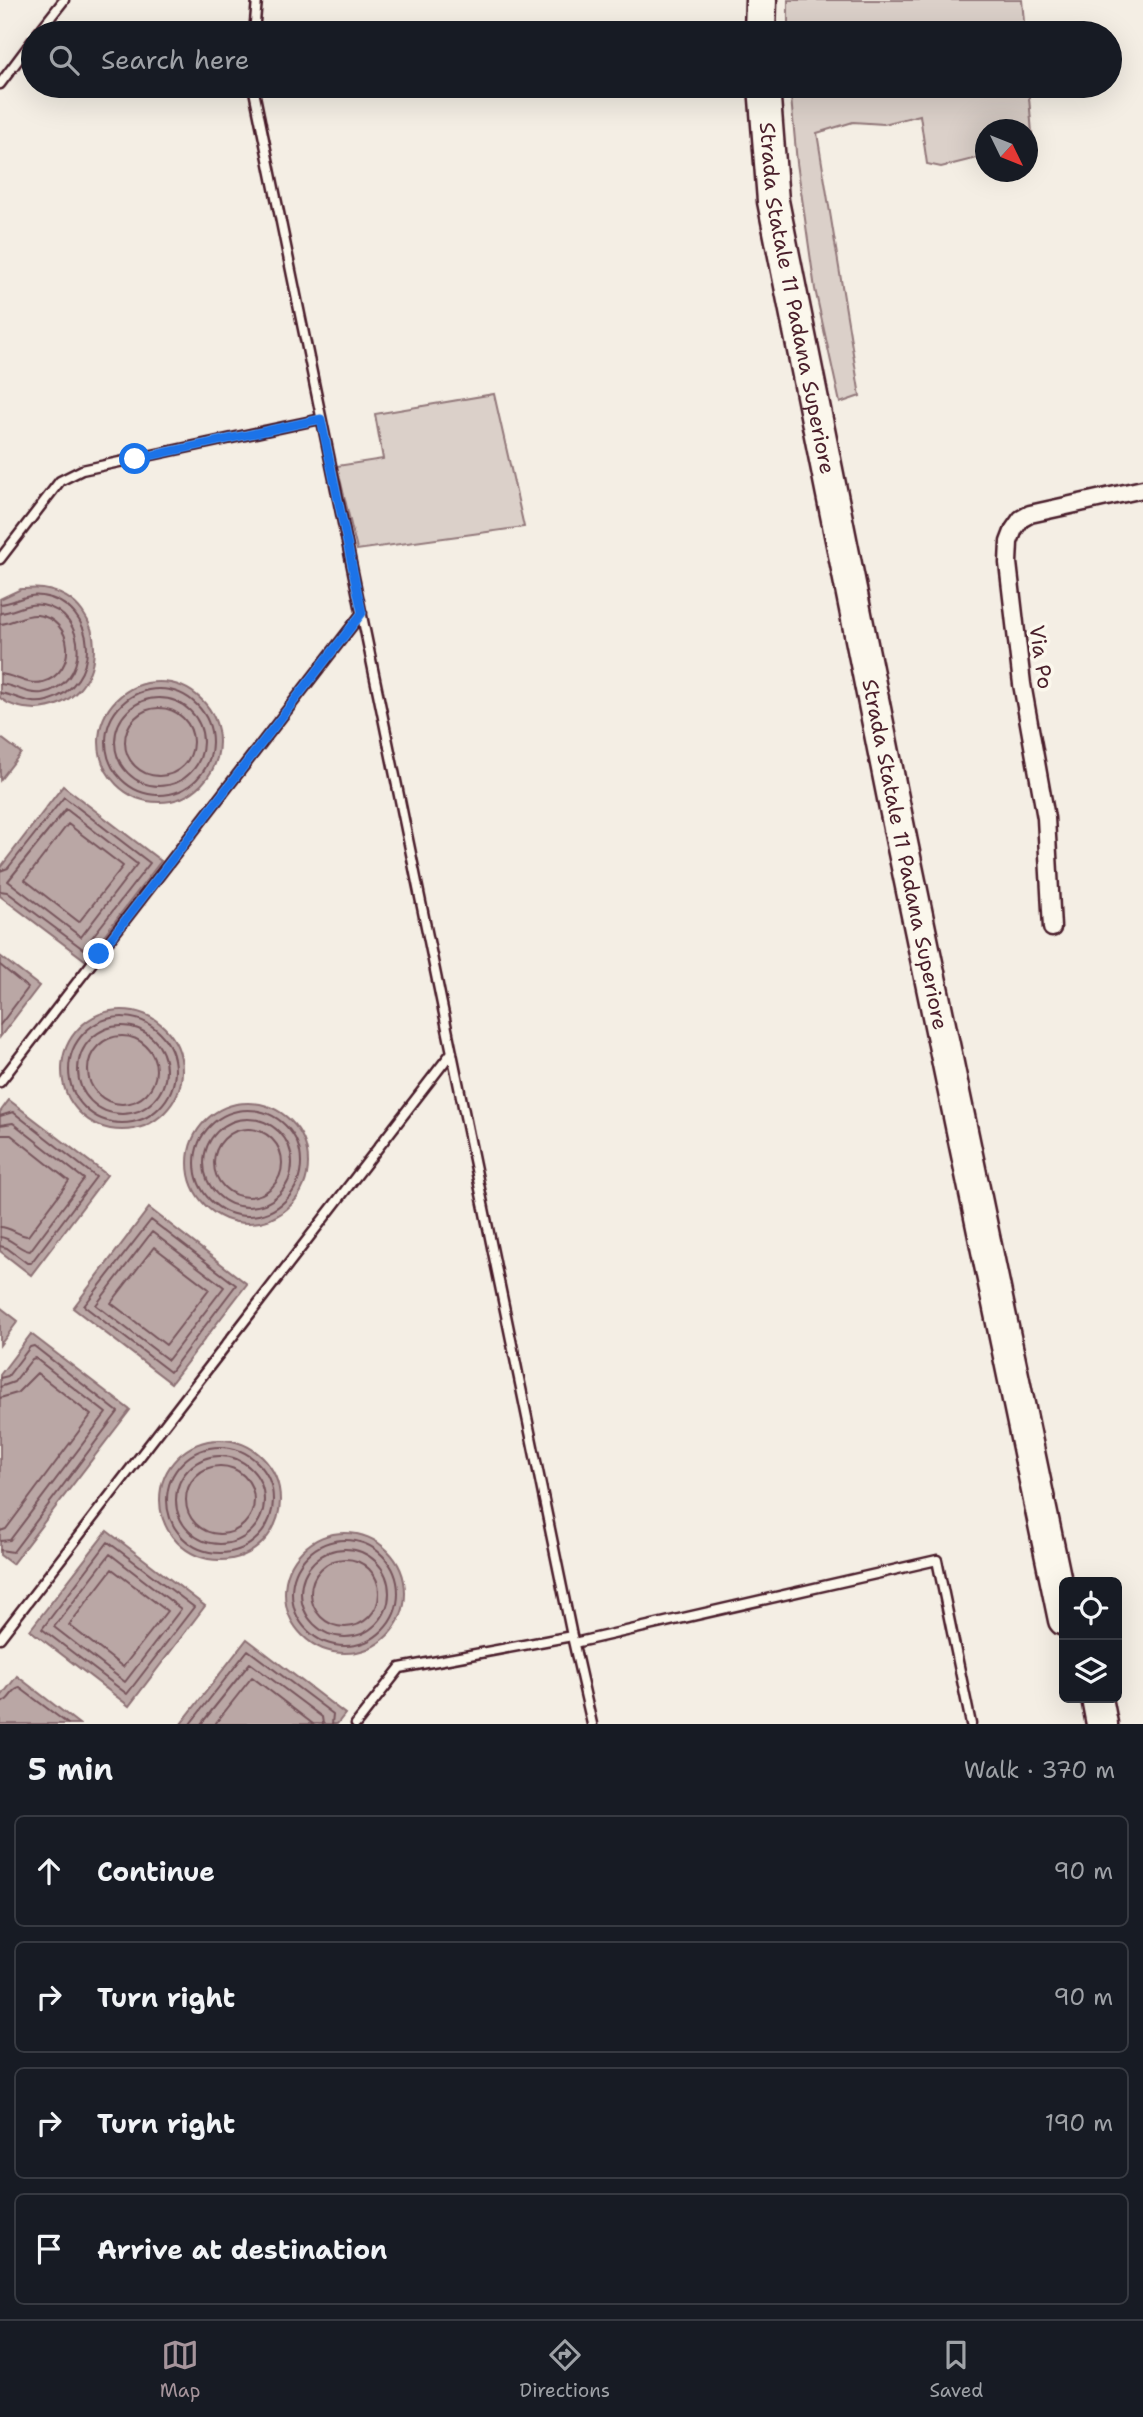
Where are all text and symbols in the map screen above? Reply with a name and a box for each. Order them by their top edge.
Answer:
search box [21,21,1122,98]
icon: search [45,41,83,79]
text: Search here [101,42,250,77]
north arrow [975,119,1038,182]
street label: Strada Statale 11 Padana Superiore [753,121,842,477]
route start [119,443,150,474]
street label: Via Po [1023,623,1059,691]
street label: Strada Statale 11 Padana Superiore [855,677,955,1032]
route end [83,938,114,969]
map controls [1059,1577,1122,1703]
button: locate [1059,1577,1122,1640]
button: layers [1059,1640,1122,1703]
text: 5 min [28,1749,113,1790]
text: Walk · 370 m [964,1755,1115,1785]
icon: ahead [30,1852,68,1890]
text: Continue [97,1854,215,1889]
text: 90 m [1053,1856,1113,1886]
icon: right [30,1978,68,2016]
text: Turn right [97,1980,235,2015]
text: 90 m [1053,1982,1113,2012]
icon: right [30,2104,68,2142]
text: Turn right [97,2106,235,2141]
text: 190 m [1045,2108,1113,2138]
icon: arrive [30,2230,68,2268]
text: Arrive at destination [97,2232,387,2267]
tab: Map [160,2336,200,2403]
tab: Directions [520,2336,610,2403]
tab: Saved [929,2336,983,2403]

